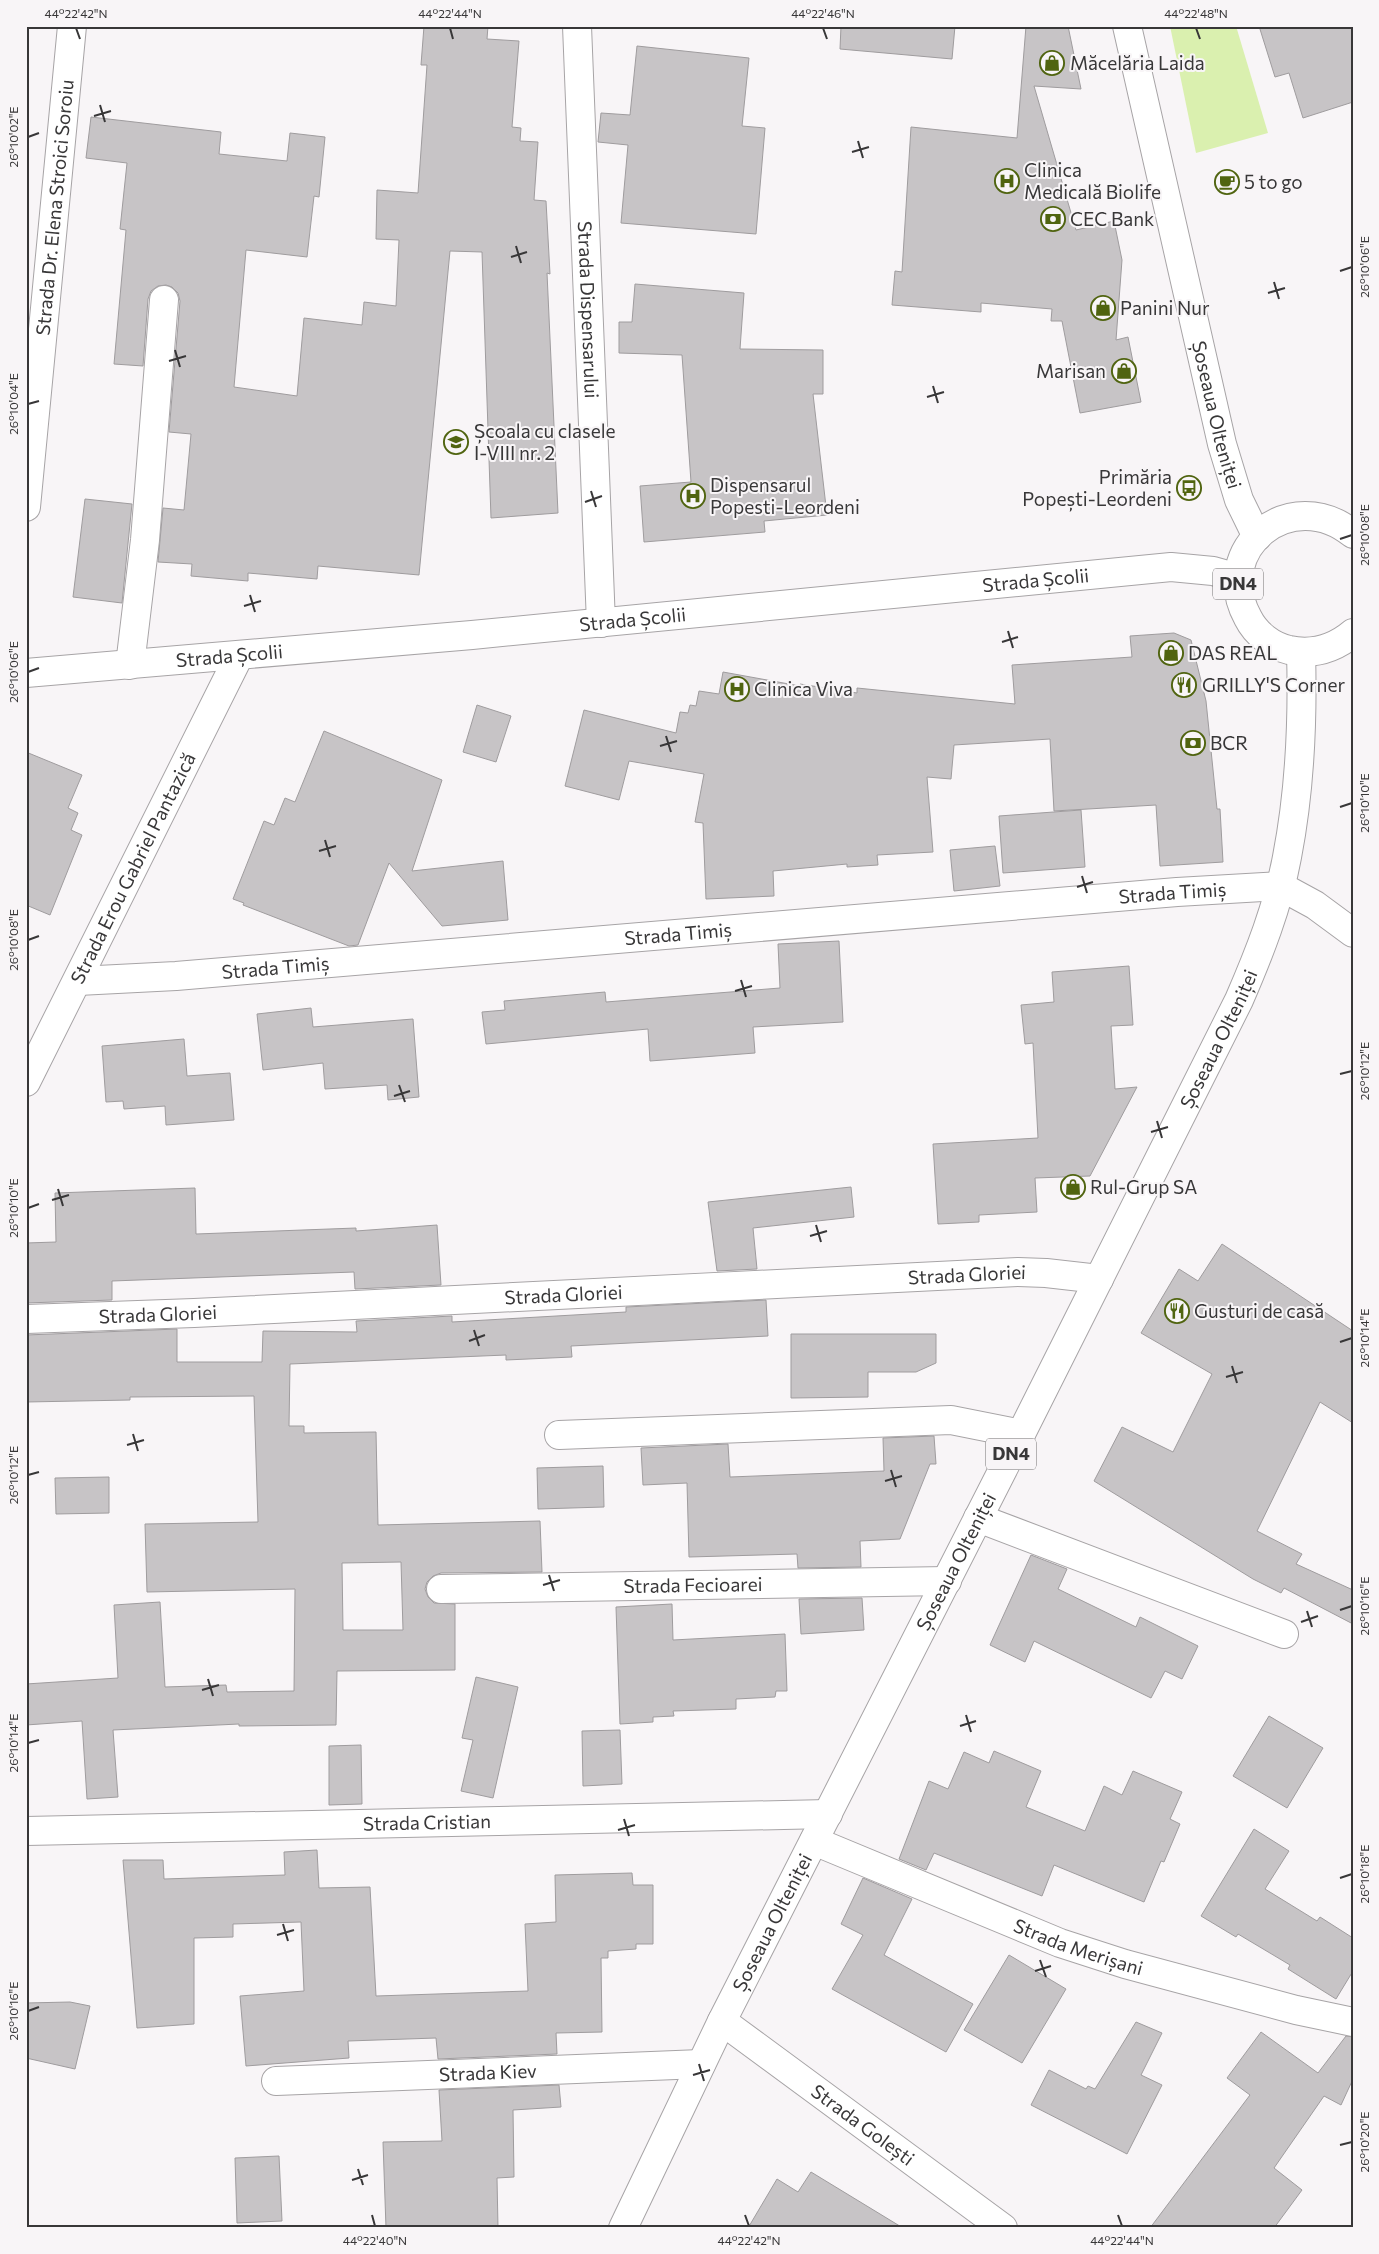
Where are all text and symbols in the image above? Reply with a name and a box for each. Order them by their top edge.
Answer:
text: 44°22'42"N [45,6,107,20]
text: 44°22'44"N [418,6,482,20]
text: 44°22'46"N [791,6,855,20]
text: 44°22'48"N [1164,6,1228,20]
shop icon: Măcelăria Laida [1039,50,1065,76]
place label: Măcelăria Laida [1070,51,1205,74]
street label: Strada Dr. Elena Stroici Soroiu [30,78,78,336]
text: 26°10'02"E [6,107,20,167]
place label: Clinica Medicală Biolife [1024,158,1161,203]
hospital icon: Clinica Medicală Biolife [994,168,1020,194]
cafe icon: 5 to go [1214,169,1240,195]
place label: 5 to go [1244,170,1303,193]
bank icon: CEC Bank [1040,206,1066,232]
place label: CEC Bank [1070,207,1154,230]
street label: Strada Dispensarului [574,221,604,399]
text: 26°10'06"E [1357,236,1371,298]
shop icon: Panini Nur [1090,295,1116,321]
place label: Panini Nur [1120,296,1210,319]
street label: Șoseaua Olteniței [1186,339,1247,491]
shop icon: Marisan [1111,358,1137,384]
place label: Marisan [1036,359,1106,382]
text: 26°10'04"E [6,373,20,435]
place label: Școala cu clasele I-VIII nr. 2 [474,419,616,464]
school or university icon: Școala cu clasele I-VIII nr. 2 [443,429,469,455]
place label: Primăria Popești-Leordeni [1022,465,1172,512]
place label: Dispensarul Popesti-Leordeni [710,473,860,518]
bus stop icon: Primăria Popești-Leordeni [1176,475,1202,501]
hospital icon: Dispensarul Popesti-Leordeni [680,483,706,509]
text: 26°10'08"E [1357,504,1371,566]
street label: Strada Școlii [981,563,1090,596]
road number: DN4 [1213,568,1263,600]
street label: Strada Școlii [578,602,687,636]
street label: Strada Școlii [175,639,284,671]
shop icon: DAS REAL [1158,640,1184,666]
text: 26°10'06"E [6,641,20,703]
place label: DAS REAL [1188,641,1277,664]
restaurant icon: GRILLY'S Corner [1171,672,1197,698]
place label: GRILLY'S Corner [1202,673,1346,696]
hospital icon: Clinica Viva [724,676,750,702]
place label: Clinica Viva [754,677,853,700]
bank icon: BCR [1180,730,1206,756]
place label: BCR [1210,731,1248,754]
street label: Strada Erou Gabriel Pantazică [65,749,200,987]
text: 26°10'10"E [1357,773,1371,833]
street label: Strada Timiș [1118,877,1227,908]
text: 26°10'08"E [6,909,20,971]
street label: Strada Timiș [623,917,733,949]
street label: Strada Timiș [221,951,330,983]
street label: Șoseaua Olteniței [1175,966,1262,1113]
text: 26°10'12"E [1357,1042,1371,1100]
shop icon: Rul-Grup SA [1060,1174,1086,1200]
place label: Rul-Grup SA [1090,1175,1197,1198]
text: 26°10'10"E [6,1178,20,1238]
street label: Strada Gloriei [907,1260,1026,1288]
street label: Strada Gloriei [504,1280,623,1309]
restaurant icon: Gusturi de casă [1164,1298,1190,1324]
place label: Gusturi de casă [1194,1299,1324,1322]
street label: Strada Gloriei [98,1300,218,1327]
text: 26°10'14"E [1357,1309,1371,1367]
road number: DN4 [986,1438,1036,1470]
text: 26°10'12"E [6,1446,20,1504]
street label: Șoseaua Olteniței [911,1489,1000,1635]
street label: Strada Fecioarei [623,1572,763,1597]
text: 26°10'16"E [1357,1577,1371,1635]
text: 26°10'14"E [6,1714,20,1772]
street label: Strada Cristian [363,1809,491,1835]
text: 26°10'18"E [1357,1845,1371,1903]
street label: Șoseaua Olteniței [727,1850,816,1996]
street label: Strada Merișani [1010,1913,1146,1979]
text: 26°10'16"E [6,1982,20,2040]
street label: Strada Kiev [438,2059,537,2085]
street label: Strada Golești [807,2079,919,2170]
text: 26°10'20"E [1357,2112,1371,2172]
text: 44°22'40"N [343,2233,407,2247]
text: 44°22'42"N [718,2233,780,2247]
text: 44°22'44"N [1090,2233,1154,2247]

